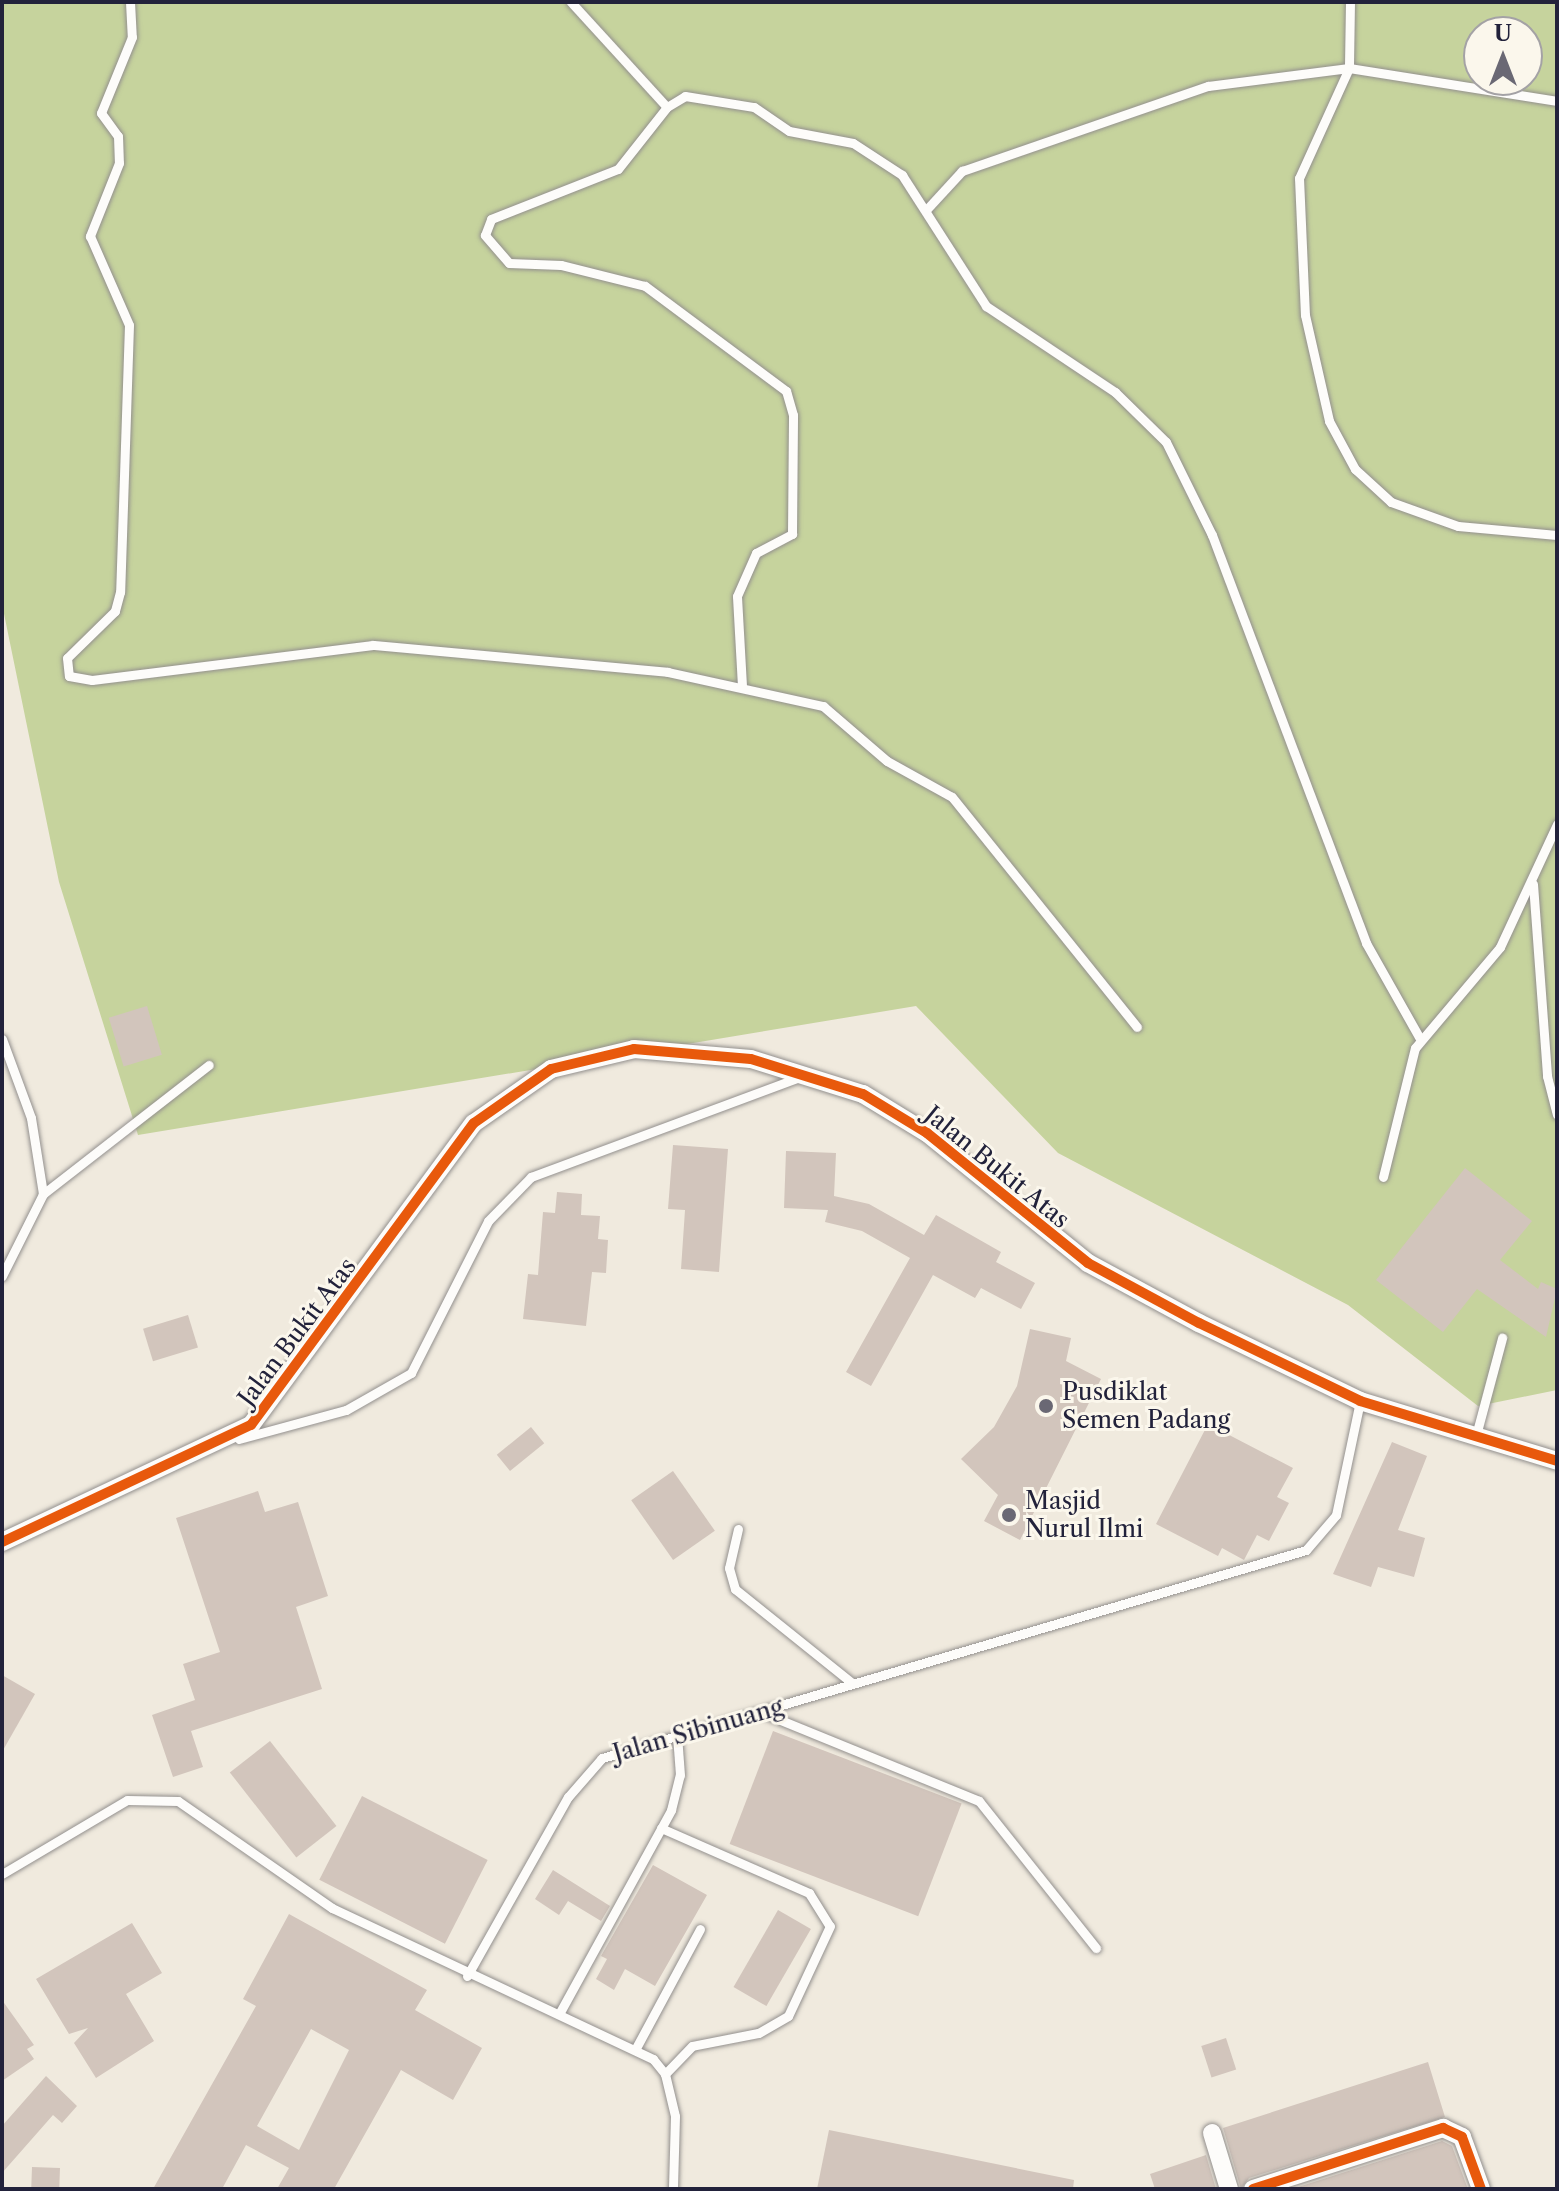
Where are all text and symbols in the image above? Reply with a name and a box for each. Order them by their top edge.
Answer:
north arrow [1463,16,1543,96]
text: U [1494,20,1512,47]
street label: Jalan Bukit Atas [918,1100,1076,1234]
street label: Jalan Bukit Atas [232,1252,362,1412]
place label: Pusdiklat Semen Padang [1062,1378,1230,1434]
marker: Pusdiklat Semen Padang [1037,1397,1055,1415]
place label: Masjid Nurul Ilmi [1025,1487,1143,1543]
marker: Masjid Nurul Ilmi [1000,1506,1018,1524]
street label: Jalan Sibinuang [610,1692,786,1768]

